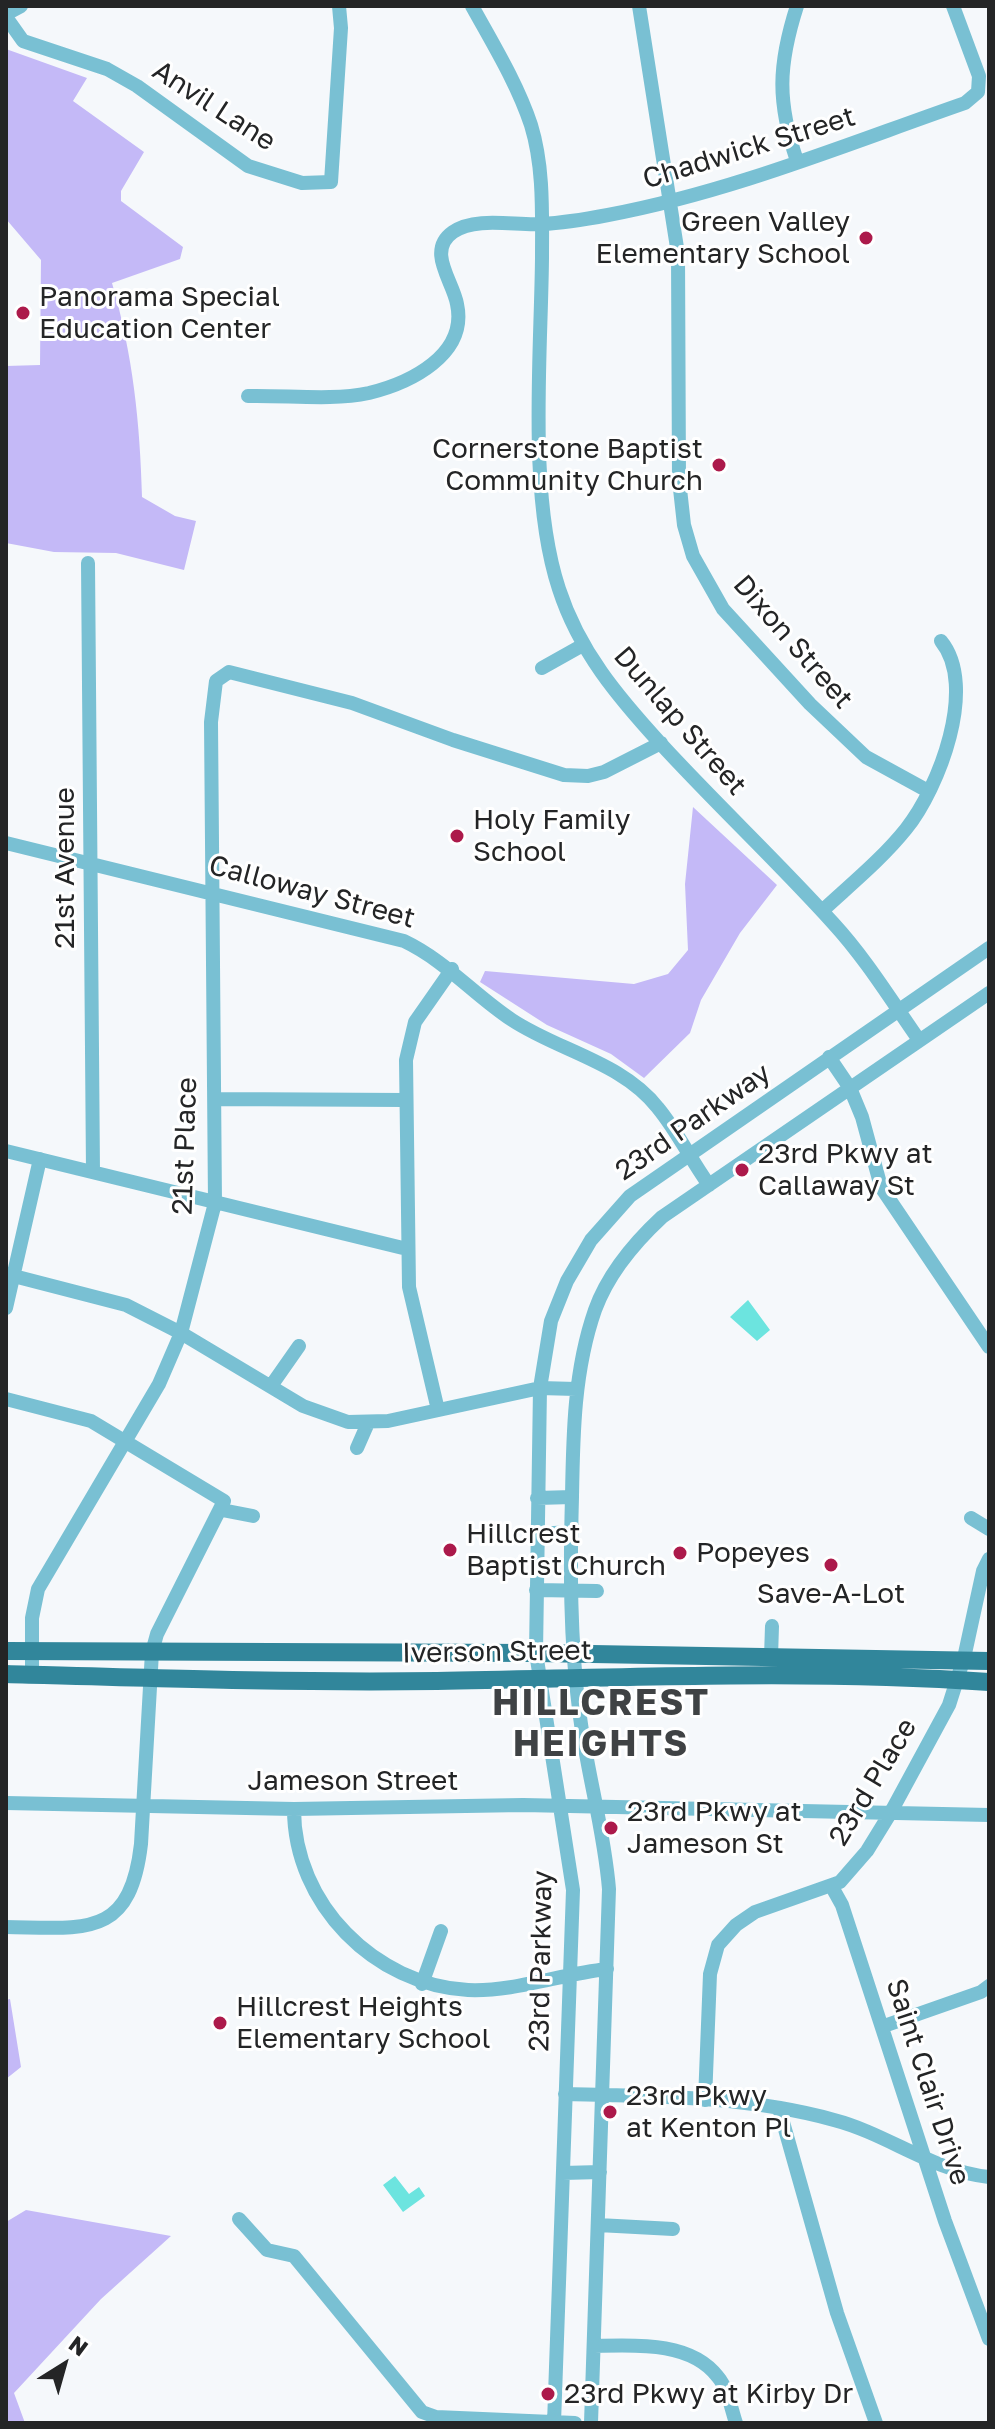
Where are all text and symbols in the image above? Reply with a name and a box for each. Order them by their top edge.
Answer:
street label: Anvil Lane [146,54,282,158]
street label: Chadwick Street [639,100,859,196]
place label: Green Valley Elementary School [596,205,850,271]
marker: Green Valley Elementary School [857,229,875,247]
place label: Panorama Special Education Center [39,280,280,346]
marker: Panorama Special Education Center [14,304,32,322]
place label: Cornerstone Baptist Community Church [432,432,703,498]
marker: Cornerstone Baptist Community Church [710,456,728,474]
street label: Dixon Street [726,568,860,716]
street label: Dunlap Street [606,640,754,802]
street label: 21st Avenue [48,787,82,949]
place label: Holy Family School [473,803,630,869]
marker: Holy Family School [448,827,466,845]
street label: Calloway Street [205,848,419,936]
street label: 23rd Parkway [609,1056,777,1188]
street label: 21st Place [166,1077,204,1215]
place label: 23rd Pkwy at Callaway St [758,1137,933,1203]
marker: 23rd Pkwy at Callaway St [733,1161,751,1179]
place label: Hillcrest Baptist Church [466,1517,666,1583]
place label: Popeyes [696,1536,810,1570]
marker: Hillcrest Baptist Church [441,1541,459,1559]
marker: Popeyes [671,1544,689,1562]
marker: Save-A-Lot [822,1556,840,1574]
place label: Save-A-Lot [757,1577,905,1611]
street label: Iverson Street [402,1634,592,1670]
district label: HILLCREST HEIGHTS [492,1682,710,1767]
street label: 23rd Place [822,1712,924,1852]
street label: Jameson Street [247,1764,459,1798]
place label: 23rd Pkwy at Jameson St [627,1795,802,1861]
marker: 23rd Pkwy at Jameson St [602,1819,620,1837]
street label: 23rd Parkway [523,1870,559,2052]
street label: Saint Clair Drive [879,1975,977,2189]
place label: Hillcrest Heights Elementary School [236,1990,490,2056]
marker: Hillcrest Heights Elementary School [211,2014,229,2032]
place label: 23rd Pkwy at Kenton Pl [626,2079,791,2145]
marker: 23rd Pkwy at Kenton Pl [601,2103,619,2121]
north arrow [24,2325,104,2405]
text: N [64,2330,94,2361]
place label: 23rd Pkwy at Kirby Dr [564,2377,853,2411]
marker: 23rd Pkwy at Kirby Dr [539,2385,557,2403]

